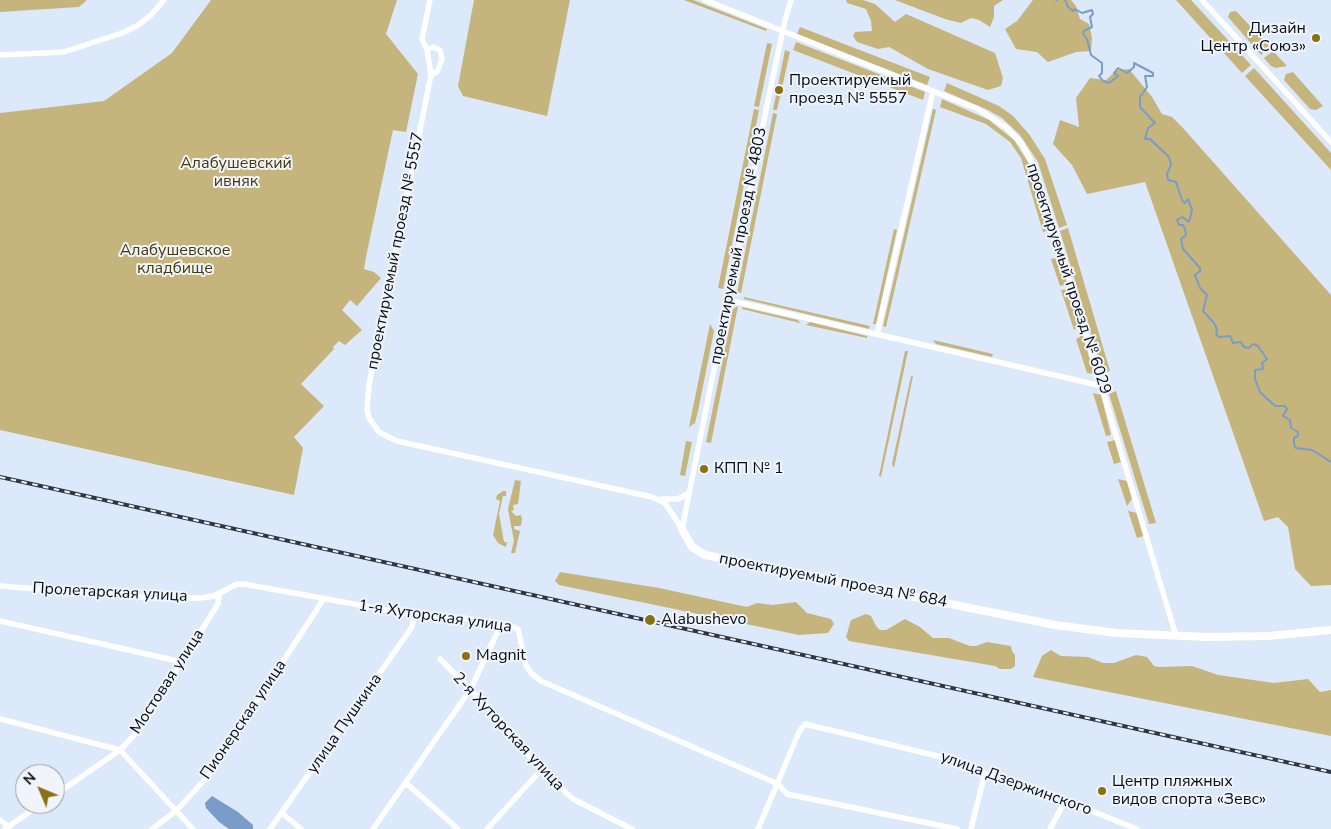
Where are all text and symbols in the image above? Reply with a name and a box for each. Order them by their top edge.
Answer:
place label: Дизайн Центр «Союз» [1201,19,1306,57]
marker: Дизайн Центр «Союз» [1310,32,1322,44]
place label: Проектируемый проезд № 5557 [789,71,911,109]
marker: Проектируемый проезд № 5557 [773,84,785,96]
street label: проектируемый проезд № 4803 [707,126,771,366]
street label: проектируемый проезд № 5557 [364,131,428,371]
park label: Алабушевский ивняк [180,154,292,192]
street label: проектируемый проезд № 6029 [1022,161,1114,397]
park label: Алабушевское кладбище [120,241,230,279]
place label: КПП № 1 [714,459,784,479]
marker: КПП № 1 [698,463,710,475]
street label: проектируемый проезд № 684 [717,549,949,613]
street label: Пролетарская улица [32,579,188,607]
street label: 1-я Хуторская улица [357,597,513,637]
place label: Alabushevo [661,610,746,630]
marker: Alabushevo [643,613,657,627]
street label: Мостовая улица [127,626,209,738]
place label: Magnit [476,646,526,666]
marker: Magnit [460,650,472,662]
street label: Пионерская улица [197,657,291,783]
street label: 2-я Хуторская улица [448,669,568,795]
street label: улица Пушкина [303,670,387,778]
street label: улица Дзержинского [938,748,1094,820]
north arrow [15,764,65,814]
text: N [19,768,40,789]
place label: Центр пляжных видов спорта «Зевс» [1112,772,1266,810]
marker: Центр пляжных видов спорта «Зевс» [1096,785,1108,797]

